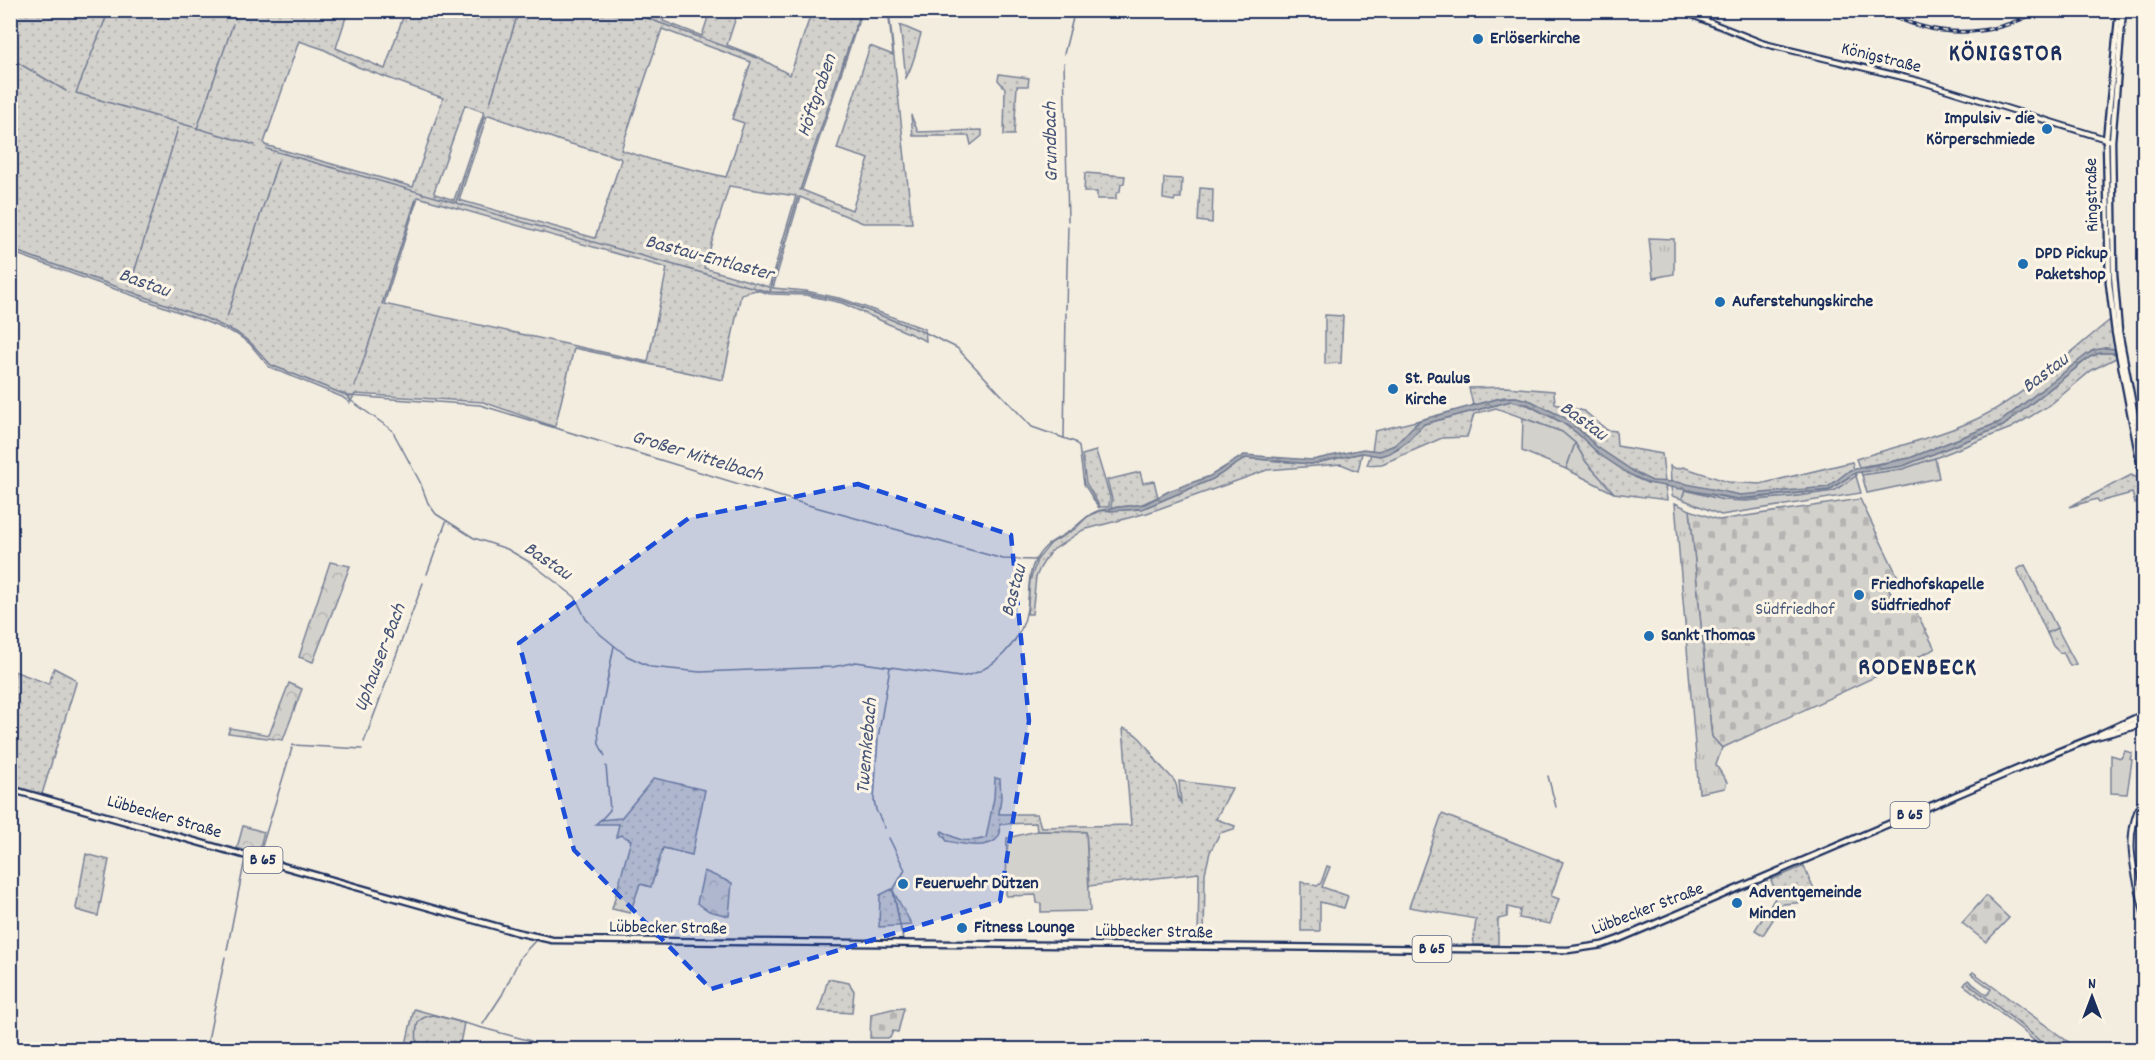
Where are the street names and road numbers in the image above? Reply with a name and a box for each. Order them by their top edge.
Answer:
street label: Königstraße [1838,37,1924,81]
street label: Ringstraße [2080,158,2106,232]
street label: Lübbecker Straße [104,790,224,846]
road number: B 65 [1890,802,1930,828]
road number: B 65 [244,847,282,873]
street label: Lübbecker Straße [1588,877,1708,943]
street label: Lübbecker Straße [609,915,727,943]
street label: Lübbecker Straße [1095,919,1213,947]
road number: B 65 [1412,936,1452,962]

